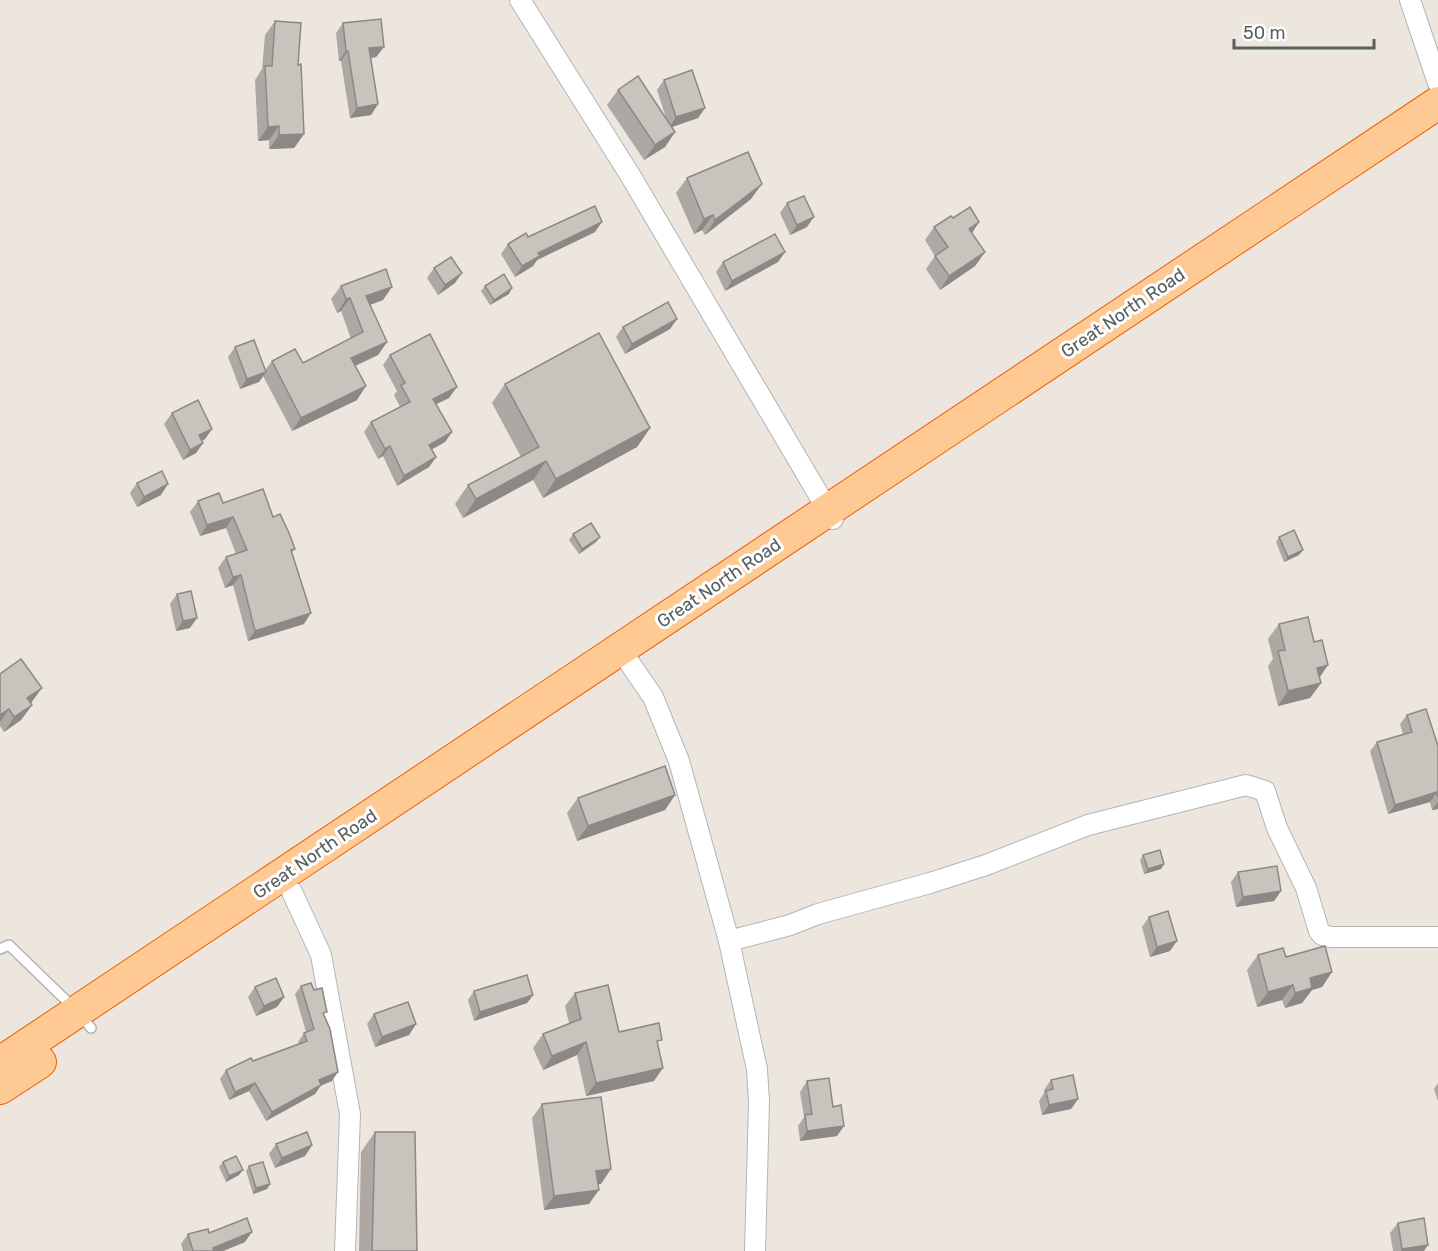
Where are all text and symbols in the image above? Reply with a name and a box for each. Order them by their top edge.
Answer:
scale bar [1234,12,1374,50]
text: 50 m [1243,22,1286,44]
street label: Great North Road [1057,263,1189,363]
street label: Great North Road [653,533,785,633]
street label: Great North Road [249,804,381,904]

